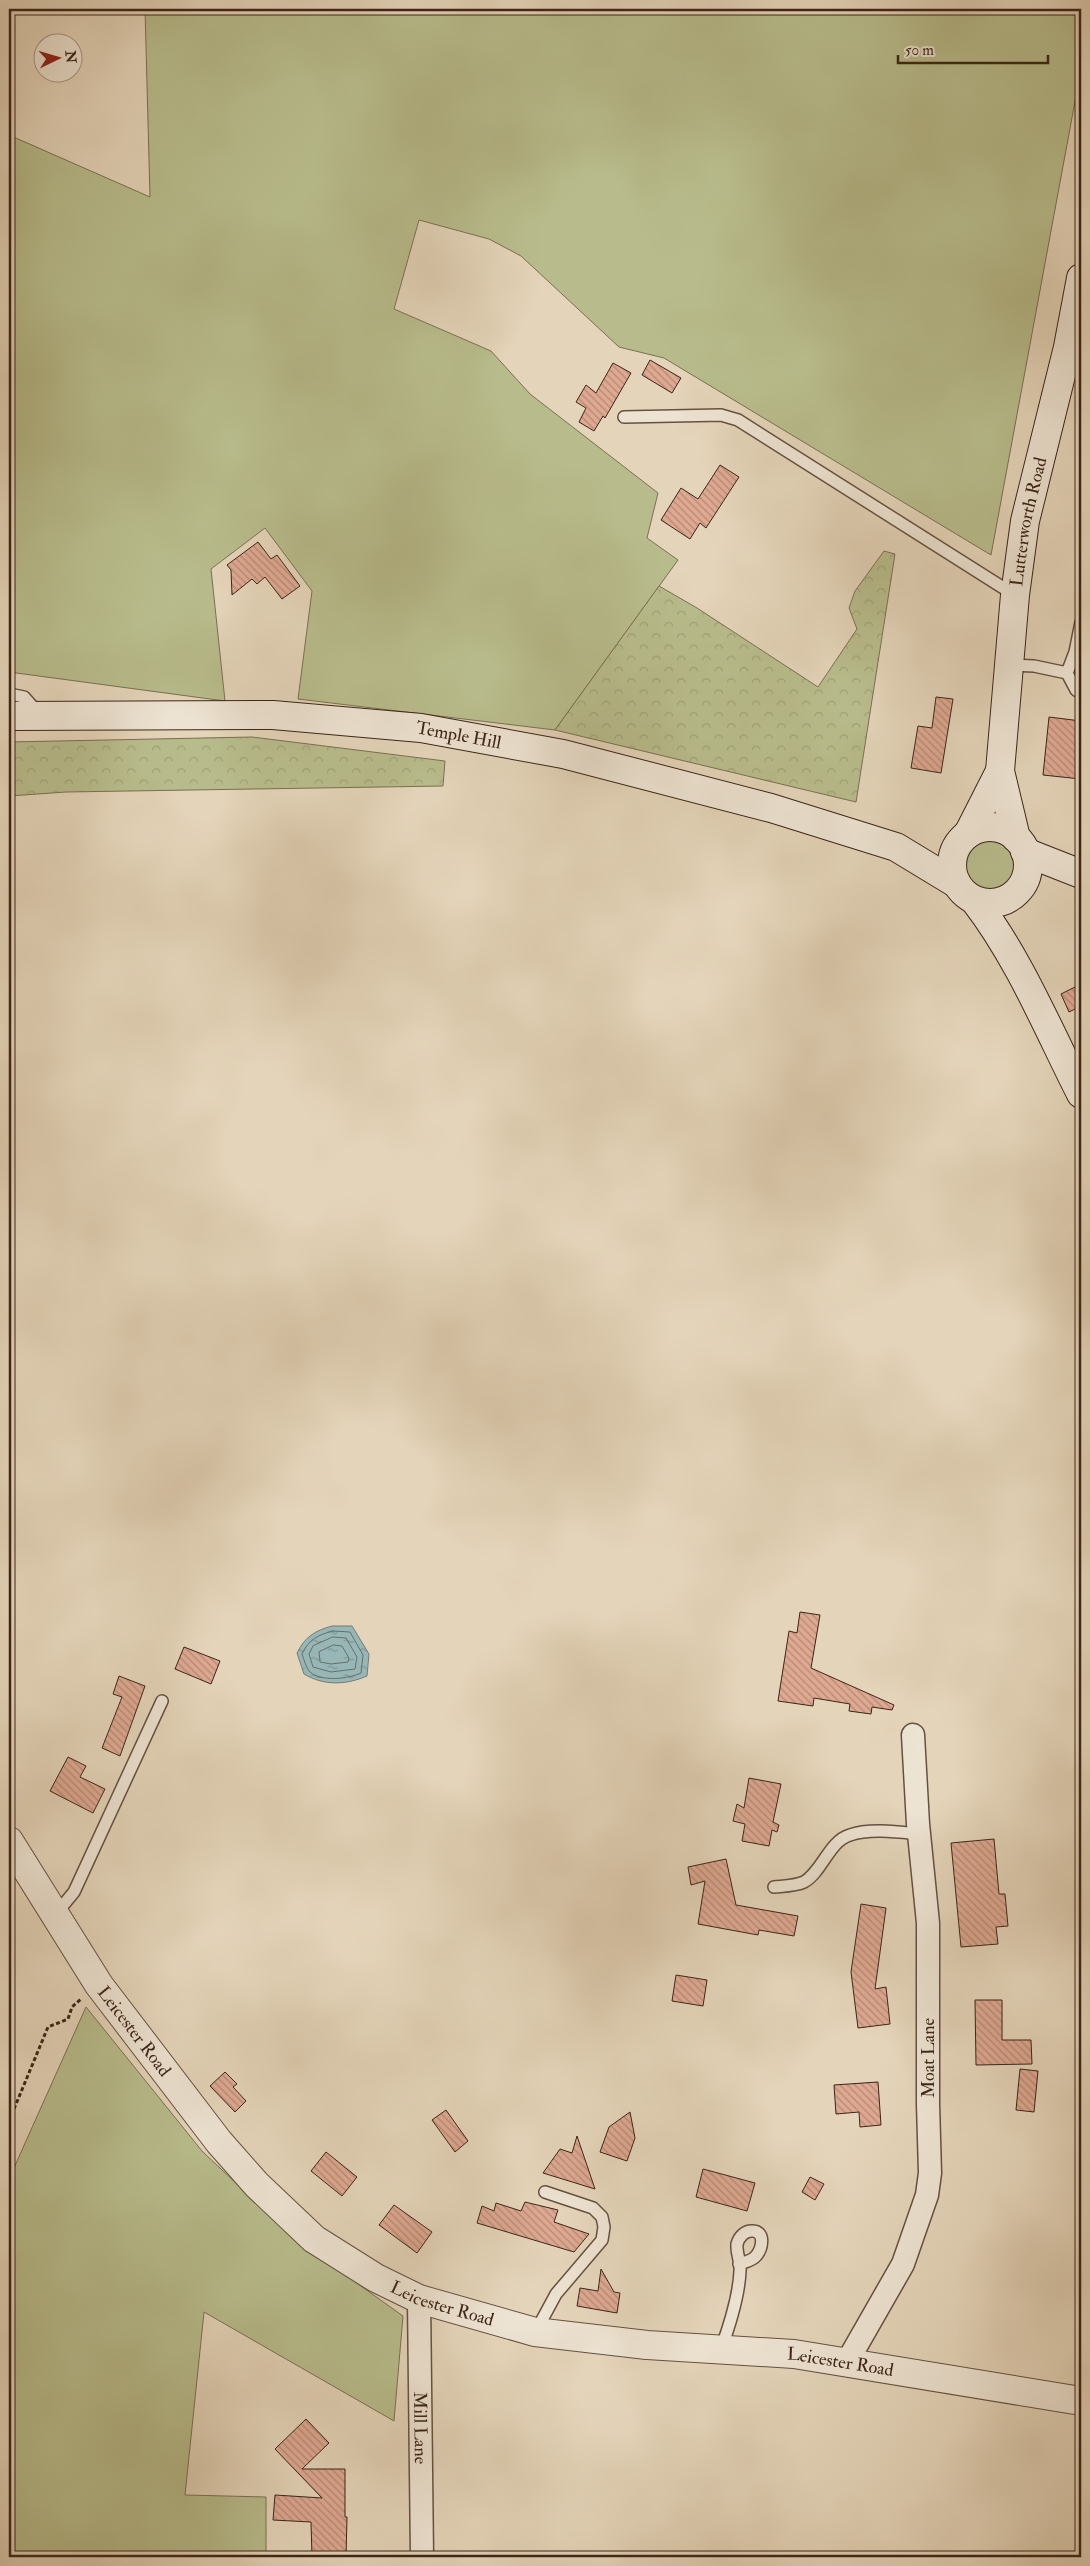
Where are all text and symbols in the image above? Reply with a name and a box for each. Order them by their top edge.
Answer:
north arrow [32,32,82,82]
scale bar [898,32,1048,64]
text: 50 m [905,41,934,60]
text: N [61,49,80,64]
street label: Lutterworth Road [1005,455,1052,588]
street label: Temple Hill [414,716,504,754]
street label: Leicester Road [92,1981,176,2081]
street label: Moat Lane [917,2018,940,2098]
street label: Leicester Road [387,2275,497,2331]
street label: Leicester Road [786,2342,896,2382]
street label: Mill Lane [409,2392,432,2465]

